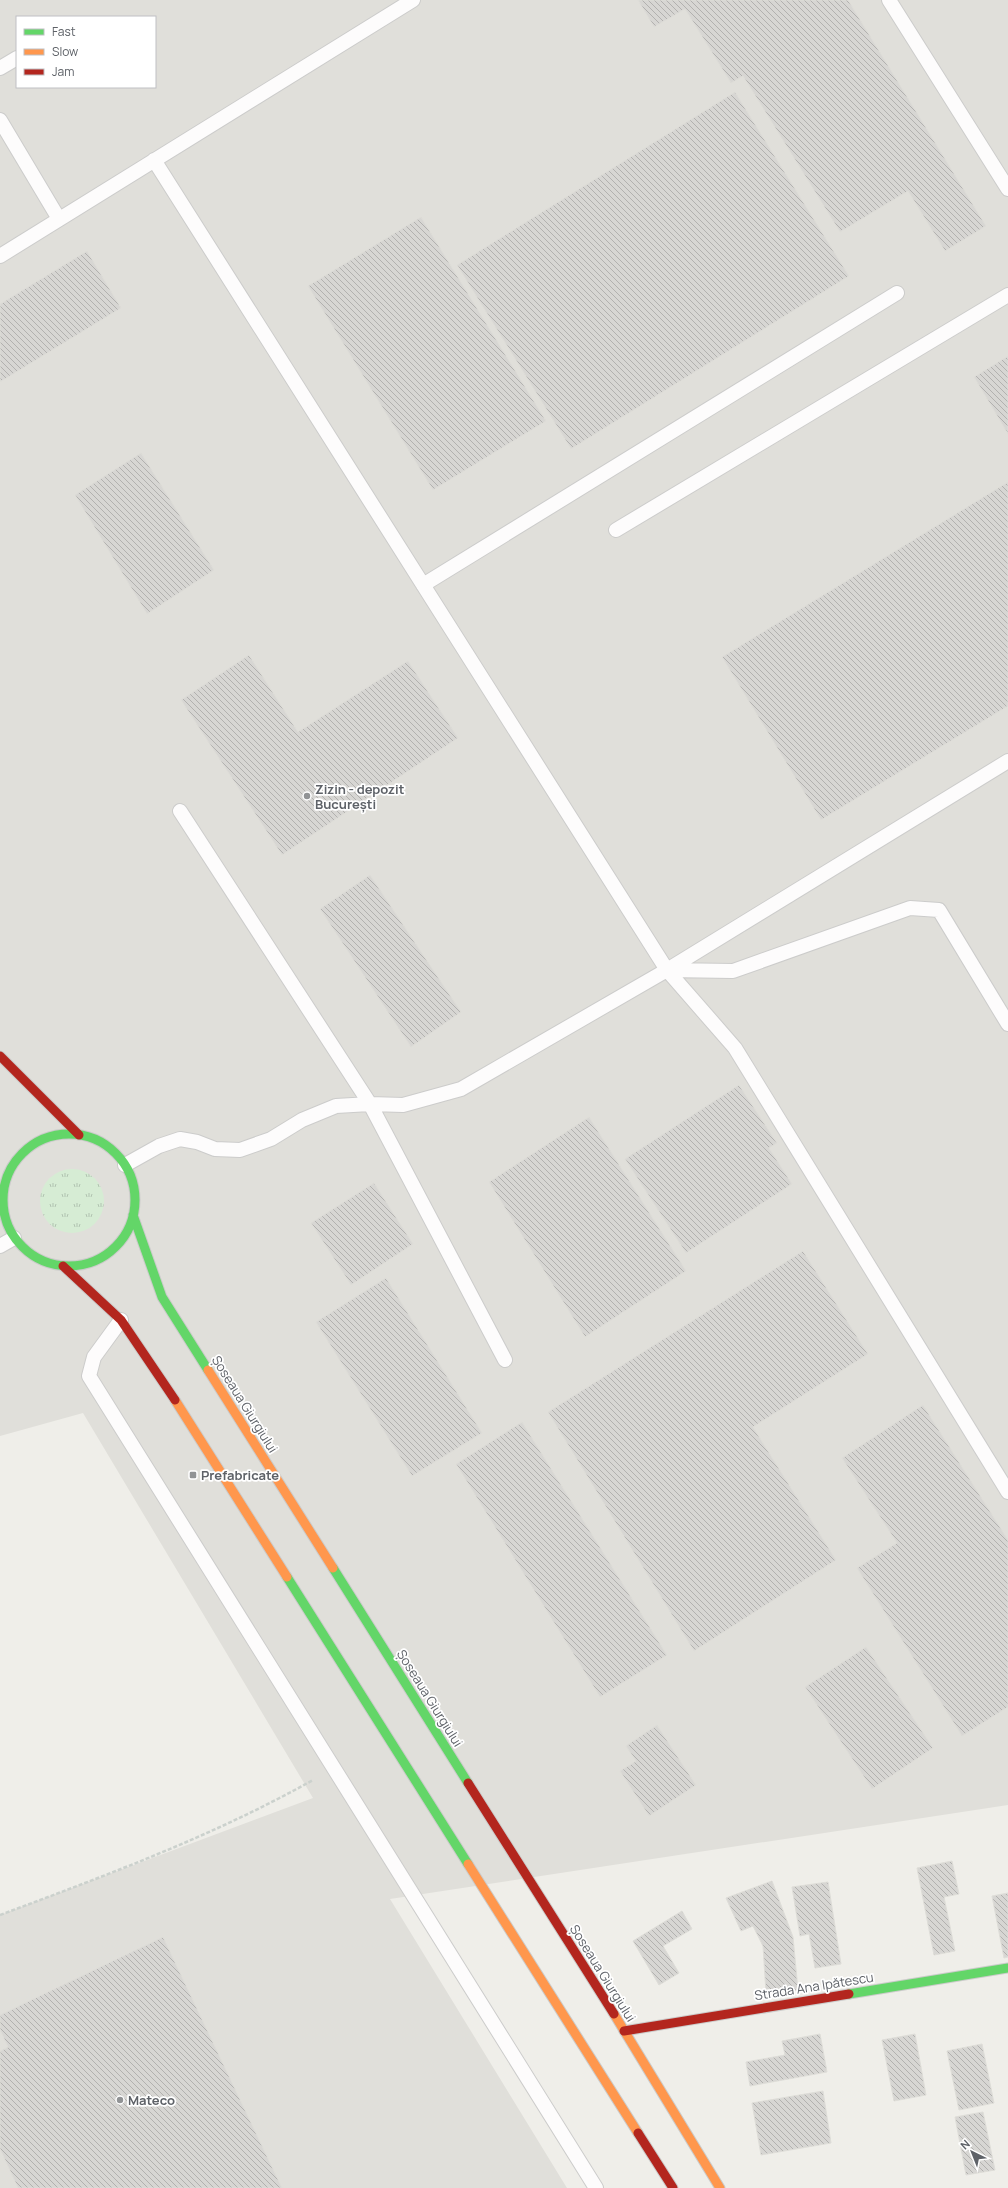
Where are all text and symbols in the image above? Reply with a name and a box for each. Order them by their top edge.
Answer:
legend [16,16,156,88]
text: Fast [52,23,76,40]
text: Slow [52,43,78,60]
text: Jam [52,63,74,80]
place label: Zizin - depozit București [315,780,405,813]
marker: Zizin - depozit București [302,791,312,801]
street label: Șoseaua Giurgiului [208,1352,282,1456]
place label: Prefabricate [201,1466,279,1484]
marker: Prefabricate [188,1470,198,1480]
street label: Șoseaua Giurgiului [393,1646,467,1750]
street label: Șoseaua Giurgiului [566,1921,640,2025]
street label: Strada Ana Ipătescu [753,1968,875,2004]
place label: Mateco [128,2091,175,2109]
marker: Mateco [115,2095,125,2105]
north arrow [952,2132,992,2172]
text: N [957,2136,973,2153]

